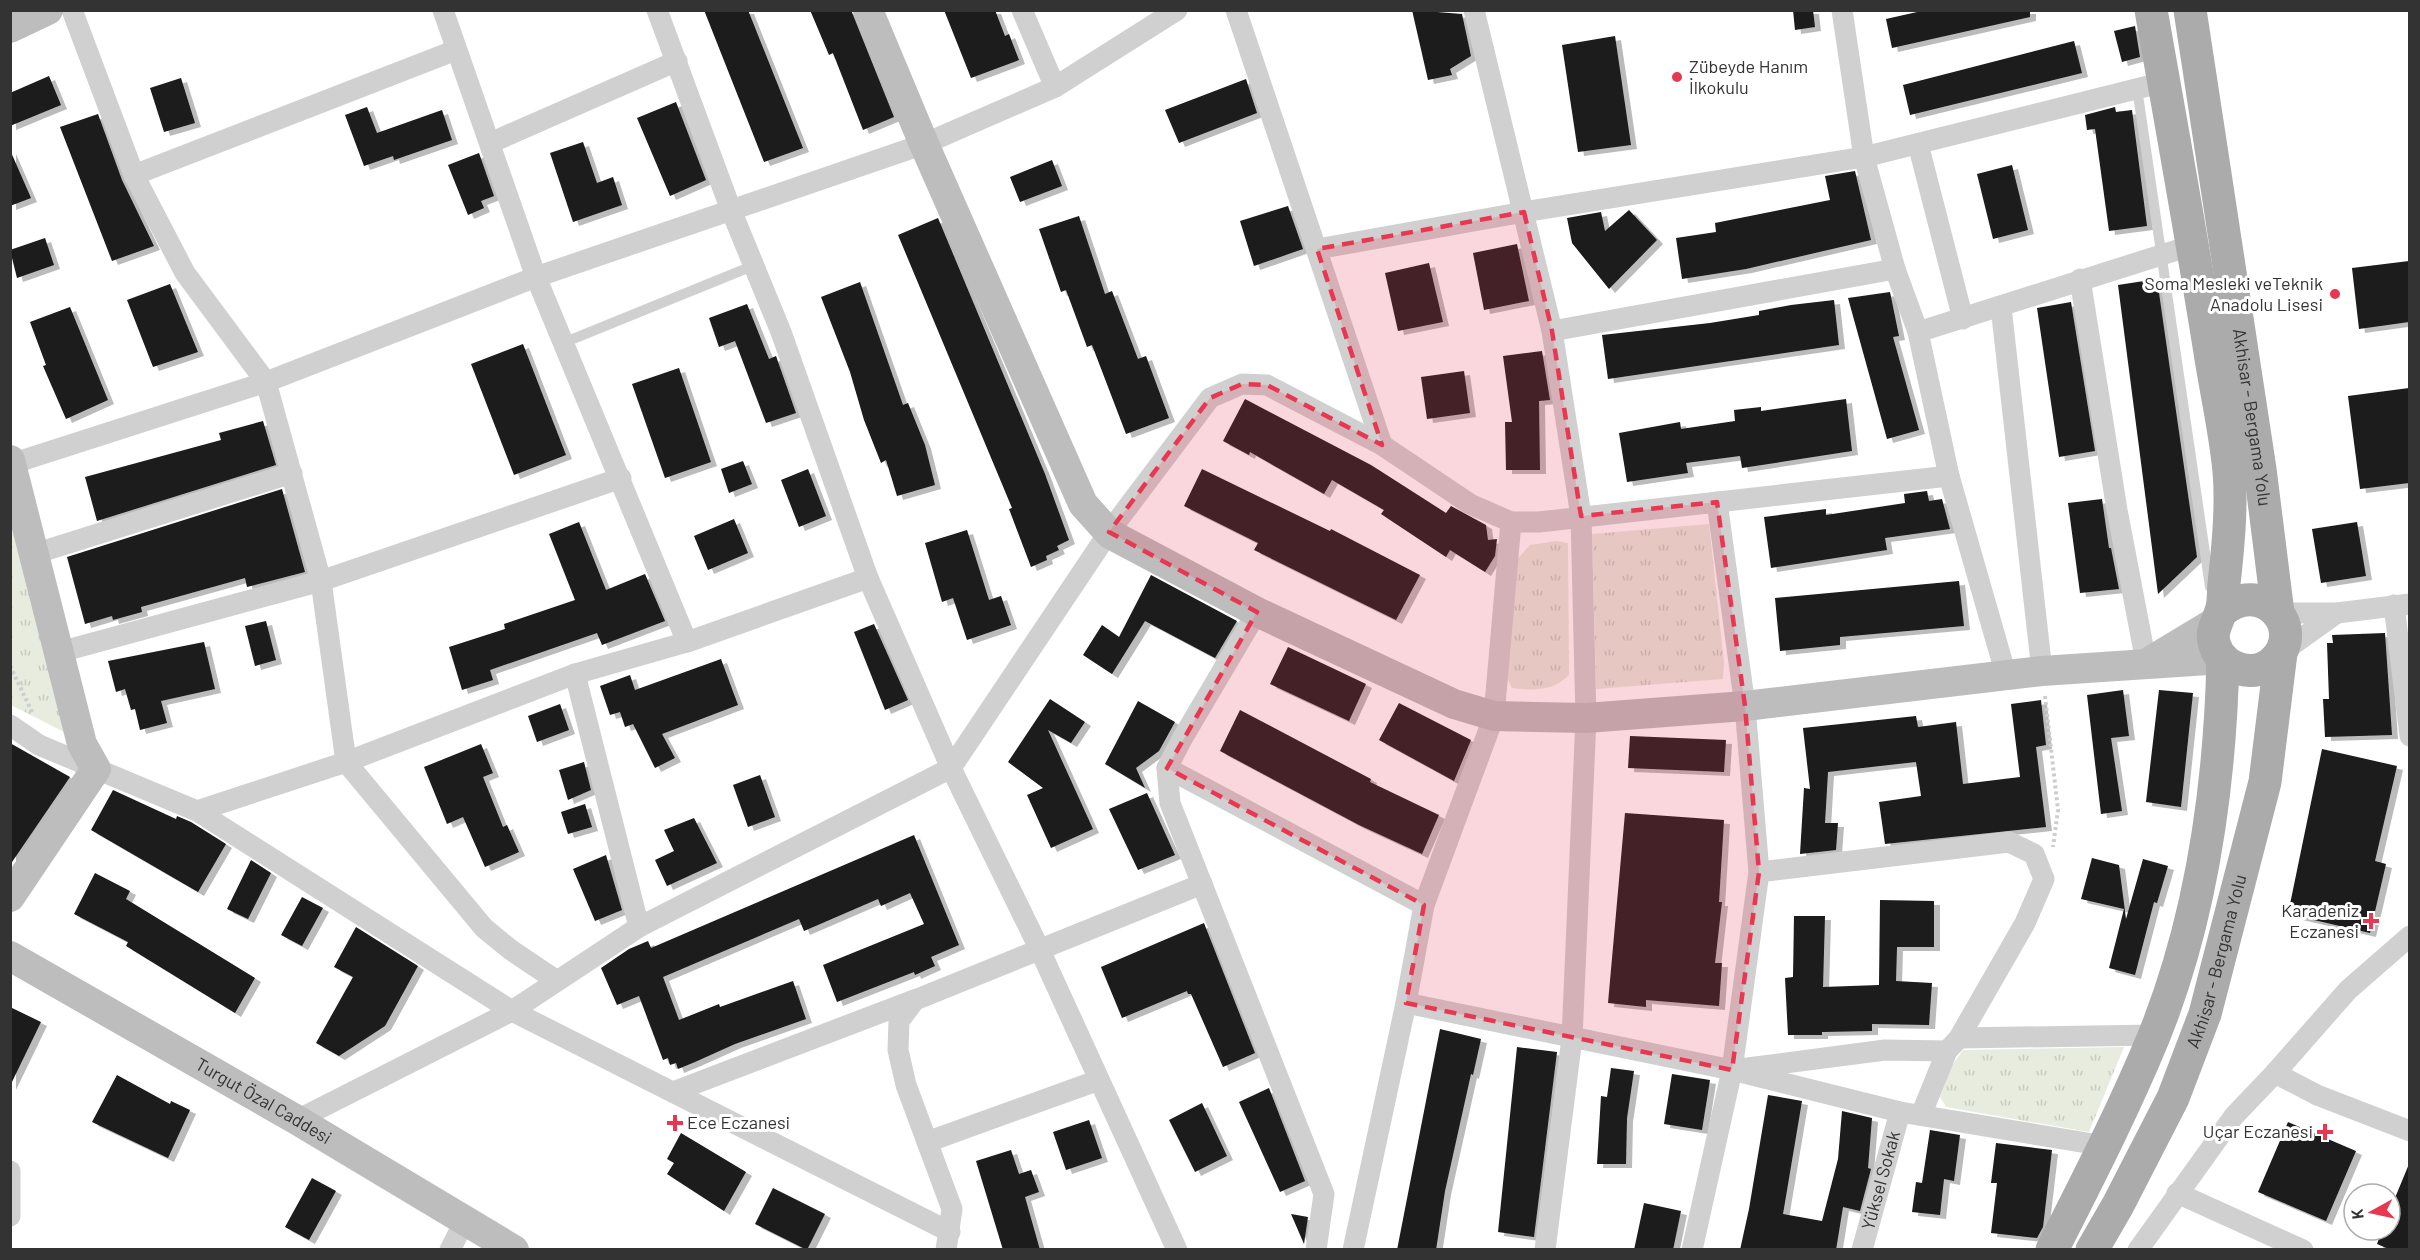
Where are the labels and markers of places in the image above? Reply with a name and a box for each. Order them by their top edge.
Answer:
place label: Zübeyde Hanım İlkokulu [1689,55,1808,98]
marker: Zübeyde Hanım İlkokulu [1670,70,1684,84]
place label: Soma Mesleki veTeknik Anadolu Lisesi [2144,272,2323,315]
marker: Soma Mesleki veTeknik Anadolu Lisesi [2328,287,2342,301]
place label: Karadeniz Eczanesi [2281,899,2359,942]
marker: Karadeniz Eczanesi [2364,914,2378,928]
place label: Ece Eczanesi [687,1111,790,1133]
marker: Ece Eczanesi [668,1116,682,1130]
place label: Uçar Eczanesi [2203,1120,2313,1142]
marker: Uçar Eczanesi [2318,1125,2332,1139]

